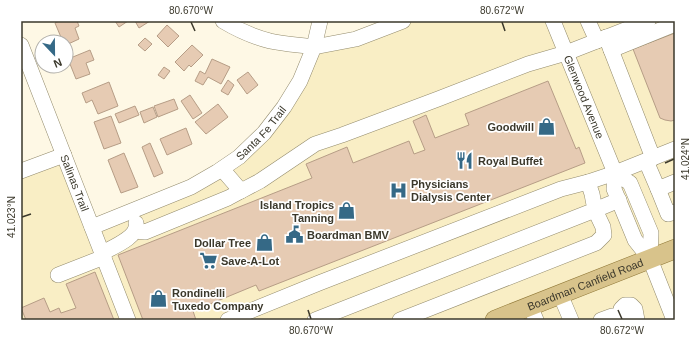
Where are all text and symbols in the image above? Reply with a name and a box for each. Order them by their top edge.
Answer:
text: 80.670°W [169,5,214,16]
text: 80.672°W [480,5,525,16]
north arrow [34,34,74,74]
street label: Glenwood Avenue [562,53,606,140]
text: N [52,56,64,70]
street label: Santa Fe Trail [234,104,288,163]
shop icon: Goodwill [537,117,557,137]
place label: Goodwill [488,121,534,133]
text: 41.024°N [680,138,691,180]
restaurant icon: Royal Buffet [455,151,475,171]
street label: Salinas Trail [58,153,91,213]
place label: Royal Buffet [478,155,543,167]
place label: Physicians Dialysis Center [411,178,491,203]
hospital icon: Physicians Dialysis Center [388,180,408,200]
text: 41.023°N [6,196,17,238]
place label: Island Tropics Tanning [260,199,334,224]
shop icon: Island Tropics Tanning [337,201,357,221]
public building icon: Boardman BMV [284,225,304,245]
place label: Boardman BMV [307,229,390,241]
shop icon: Dollar Tree [254,233,274,253]
place label: Dollar Tree [194,237,251,249]
supermarket icon: Save-A-Lot [198,251,218,271]
place label: Save-A-Lot [221,255,279,267]
street label: Boardman Canfield Road [526,256,645,313]
place label: Rondinelli Tuxedo Company [172,287,264,312]
shop icon: Rondinelli Tuxedo Company [149,289,169,309]
text: 80.670°W [289,325,334,336]
text: 80.672°W [600,325,645,336]

